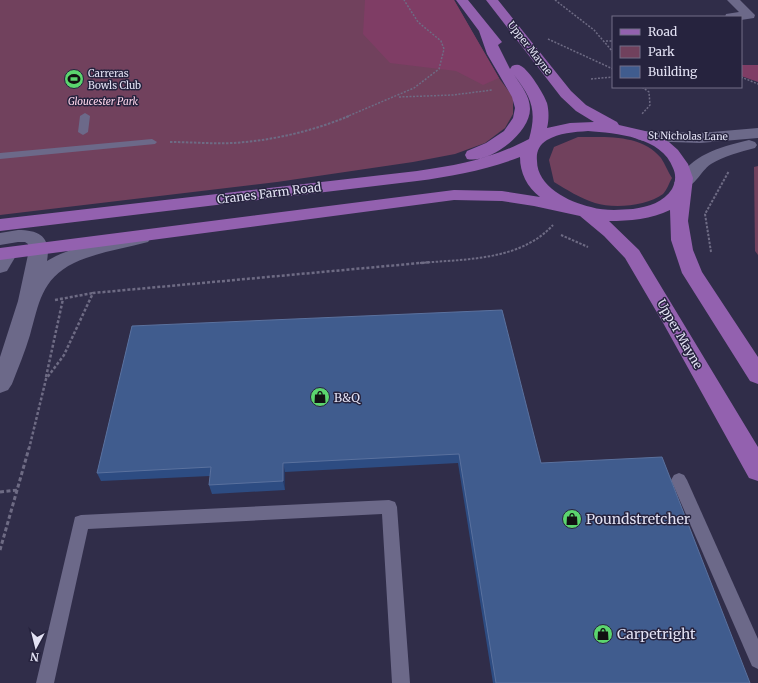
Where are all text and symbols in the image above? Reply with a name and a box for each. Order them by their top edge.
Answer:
legend [612,16,742,88]
street label: Upper Mayne [505,18,555,78]
text: Road [648,24,677,39]
text: Park [648,44,675,59]
text: Building [648,64,698,79]
place label: Carreras Bowls Club [88,67,141,92]
sports icon: Carreras Bowls Club [63,68,85,90]
park label: Gloucester Park [68,95,139,108]
street label: St Nicholas Lane [648,129,728,143]
street label: Cranes Farm Road [216,179,322,207]
street label: Upper Mayne [654,297,706,371]
shop icon: B&Q [309,386,331,408]
place label: B&Q [334,390,361,405]
shop icon: Poundstretcher [561,508,583,530]
place label: Poundstretcher [586,510,690,528]
shop icon: Carpetright [592,623,614,645]
place label: Carpetright [617,625,696,643]
north arrow [16,627,56,667]
text: N [29,649,40,664]

